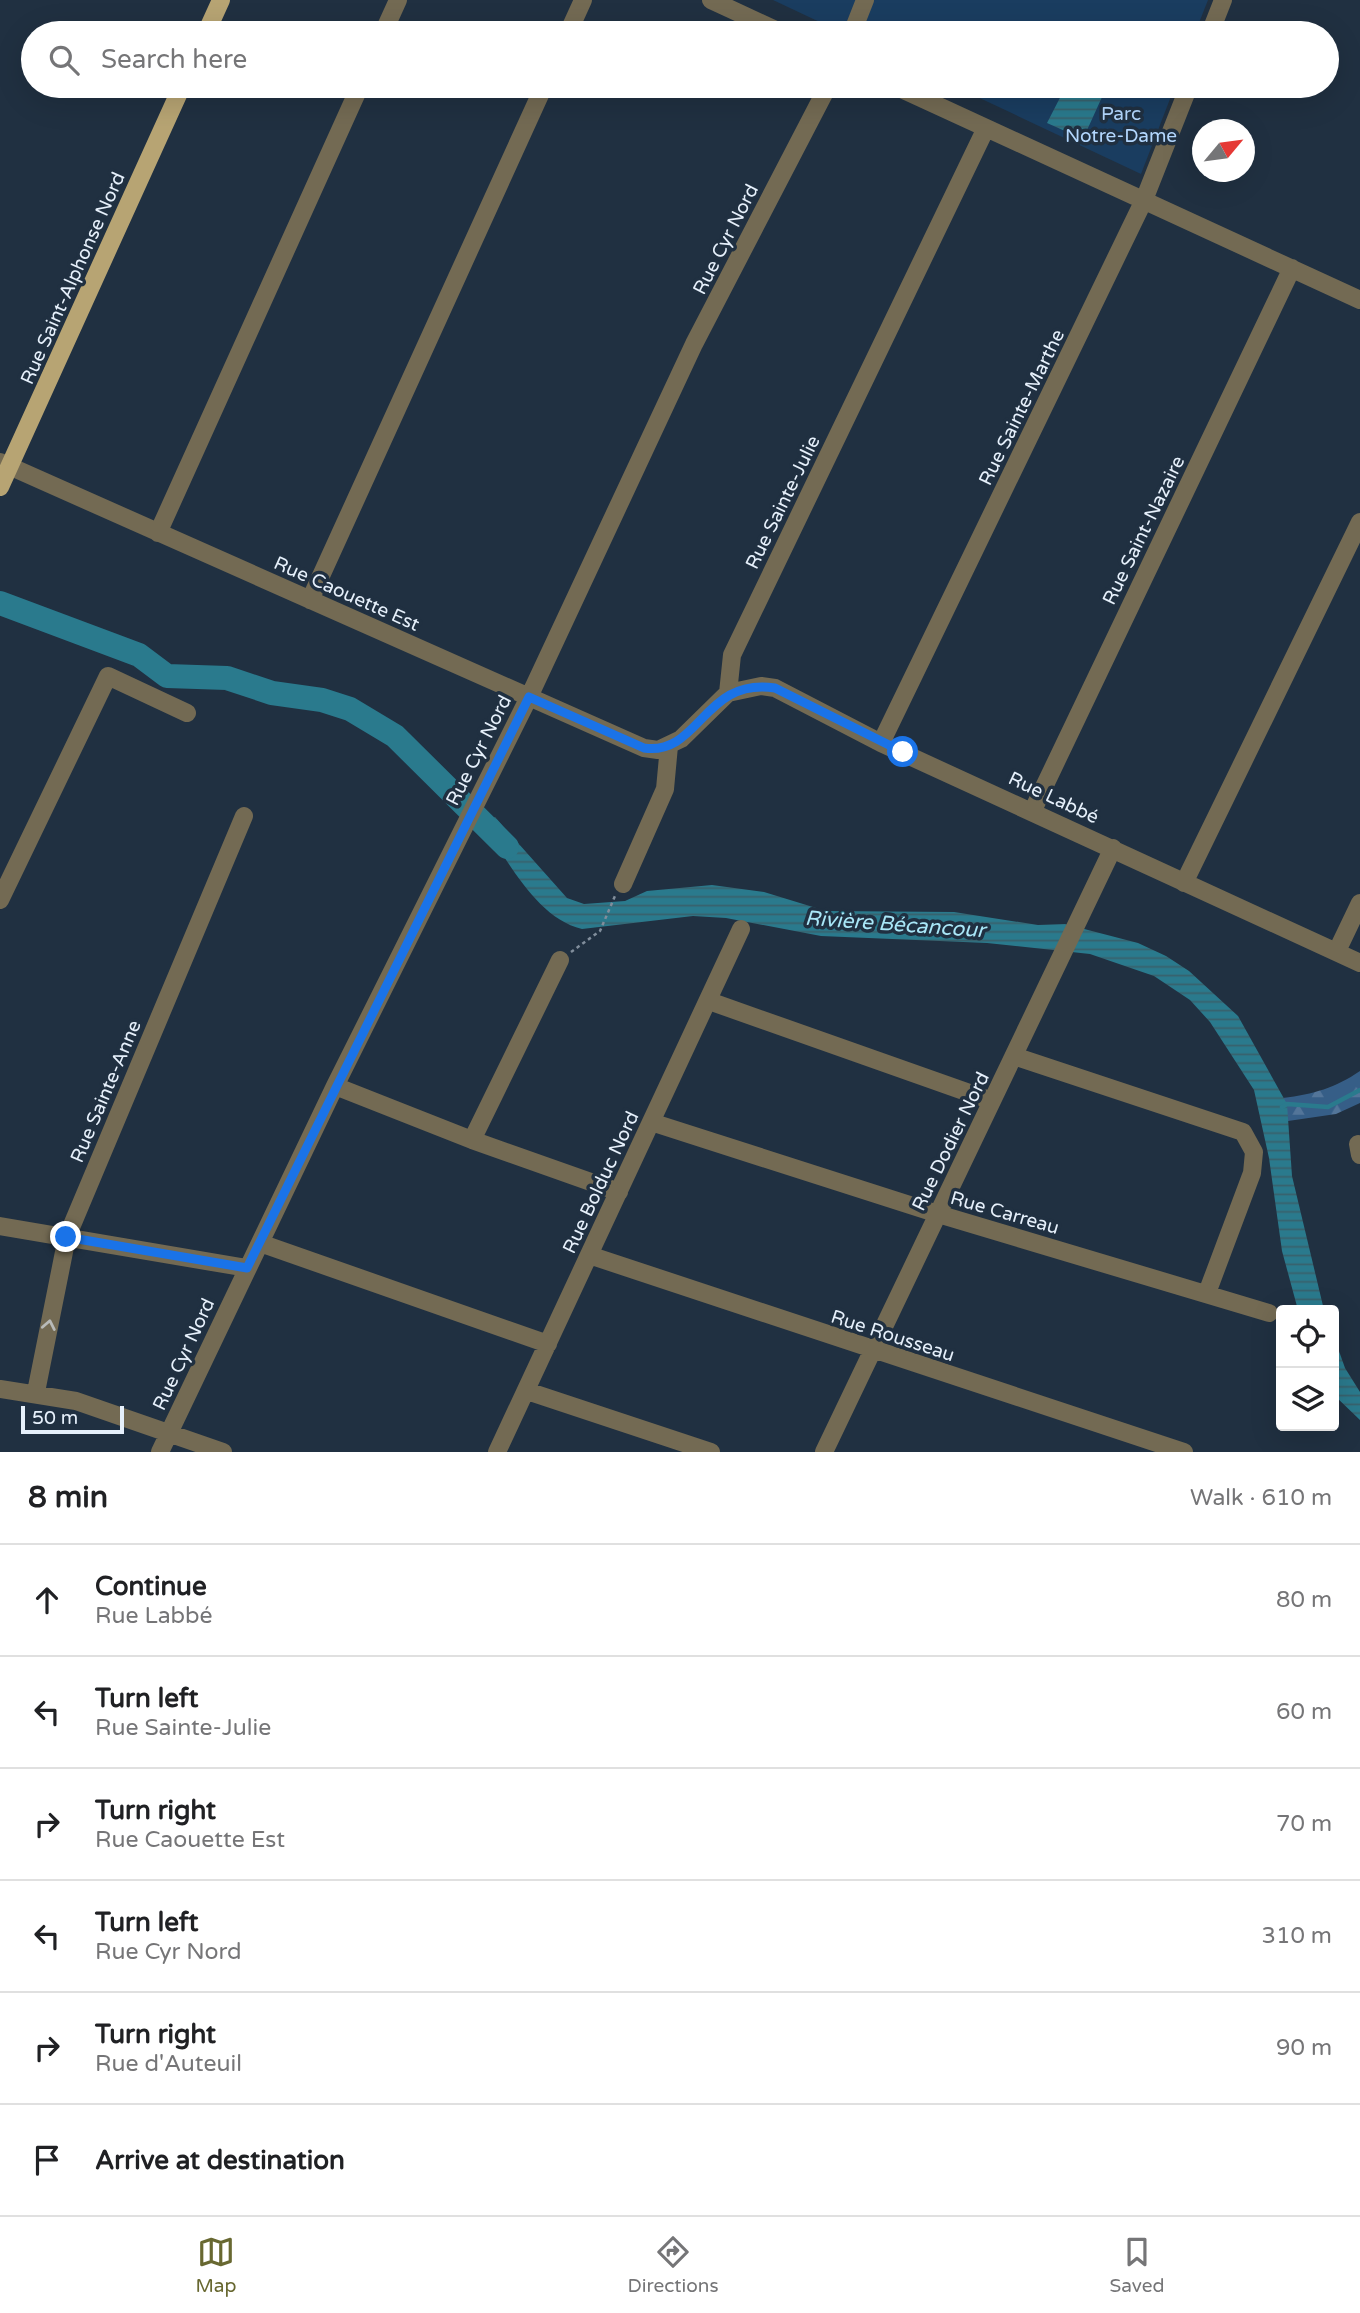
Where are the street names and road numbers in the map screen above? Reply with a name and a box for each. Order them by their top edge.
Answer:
street label: Rue Saint-Alphonse Nord [16,169,130,388]
street label: Rue Cyr Nord [689,181,763,298]
street label: Rue Sainte-Marthe [975,326,1069,489]
street label: Rue Sainte-Julie [741,432,825,573]
street label: Rue Saint-Nazaire [1098,452,1189,608]
street label: Rue Caouette Est [270,552,423,636]
street label: Rue Cyr Nord [442,692,516,809]
street label: Rue Labbé [1005,767,1102,828]
street label: Rue Sainte-Anne [66,1017,146,1166]
street label: Rue Dodier Nord [908,1069,994,1214]
street label: Rue Bolduc Nord [558,1108,643,1257]
street label: Rue Carreau [948,1187,1062,1239]
street label: Rue Cyr Nord [148,1295,219,1414]
street label: Rue Rousseau [828,1306,957,1366]

